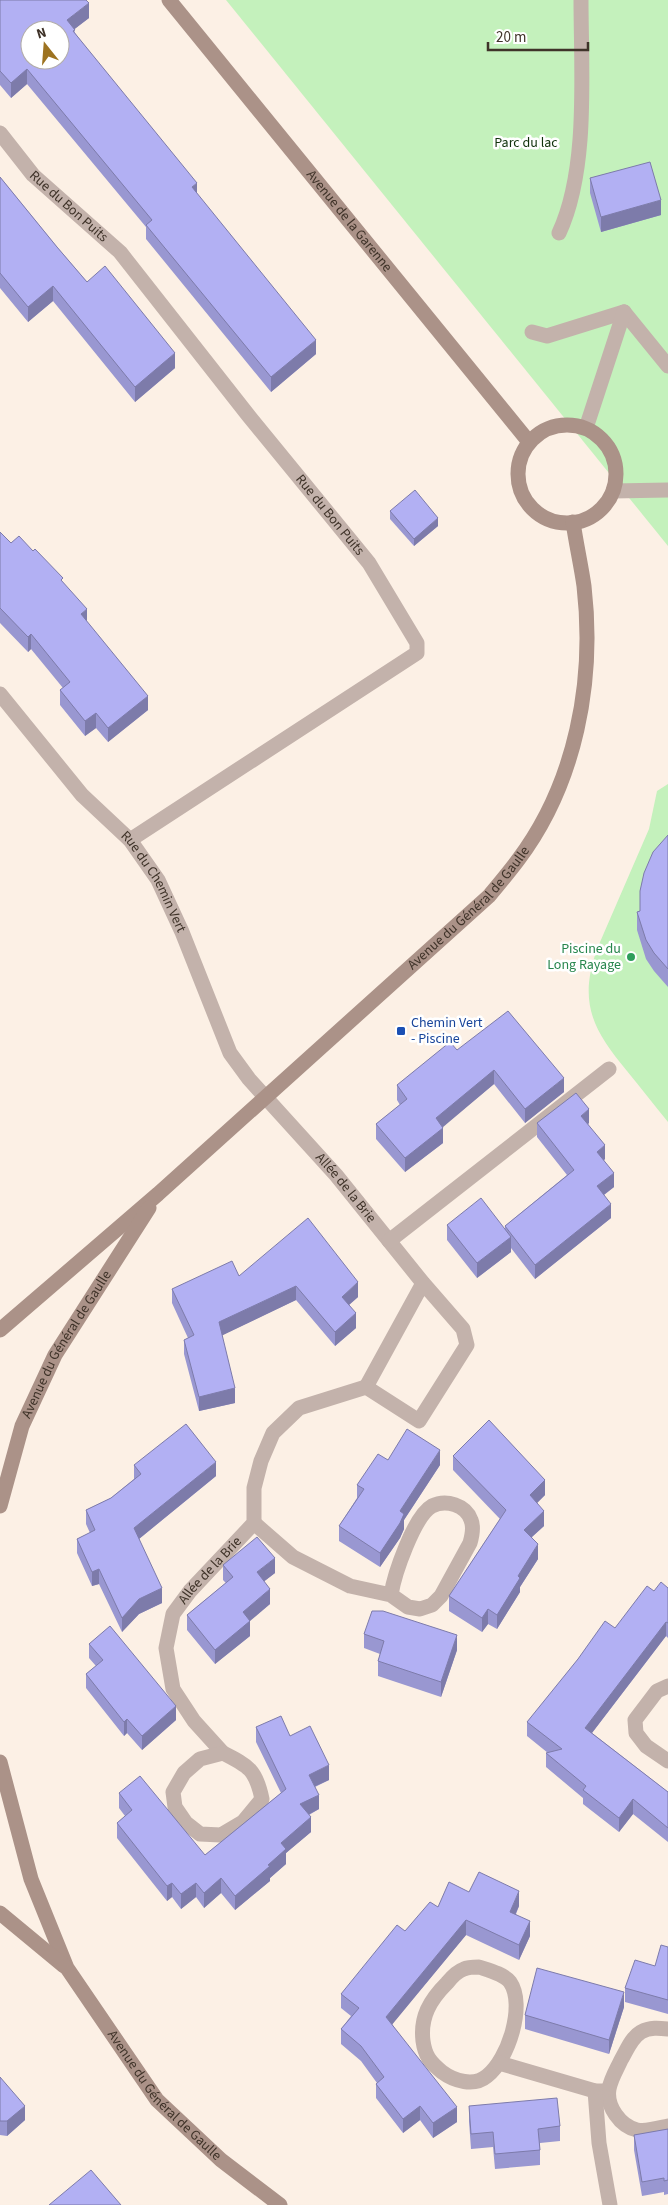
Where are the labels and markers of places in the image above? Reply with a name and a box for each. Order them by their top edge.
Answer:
place label: Piscine du Long Rayage [547,939,621,975]
marker: Piscine du Long Rayage [625,951,637,963]
place label: Chemin Vert - Piscine [411,1013,483,1049]
marker: Chemin Vert - Piscine [395,1025,407,1037]

